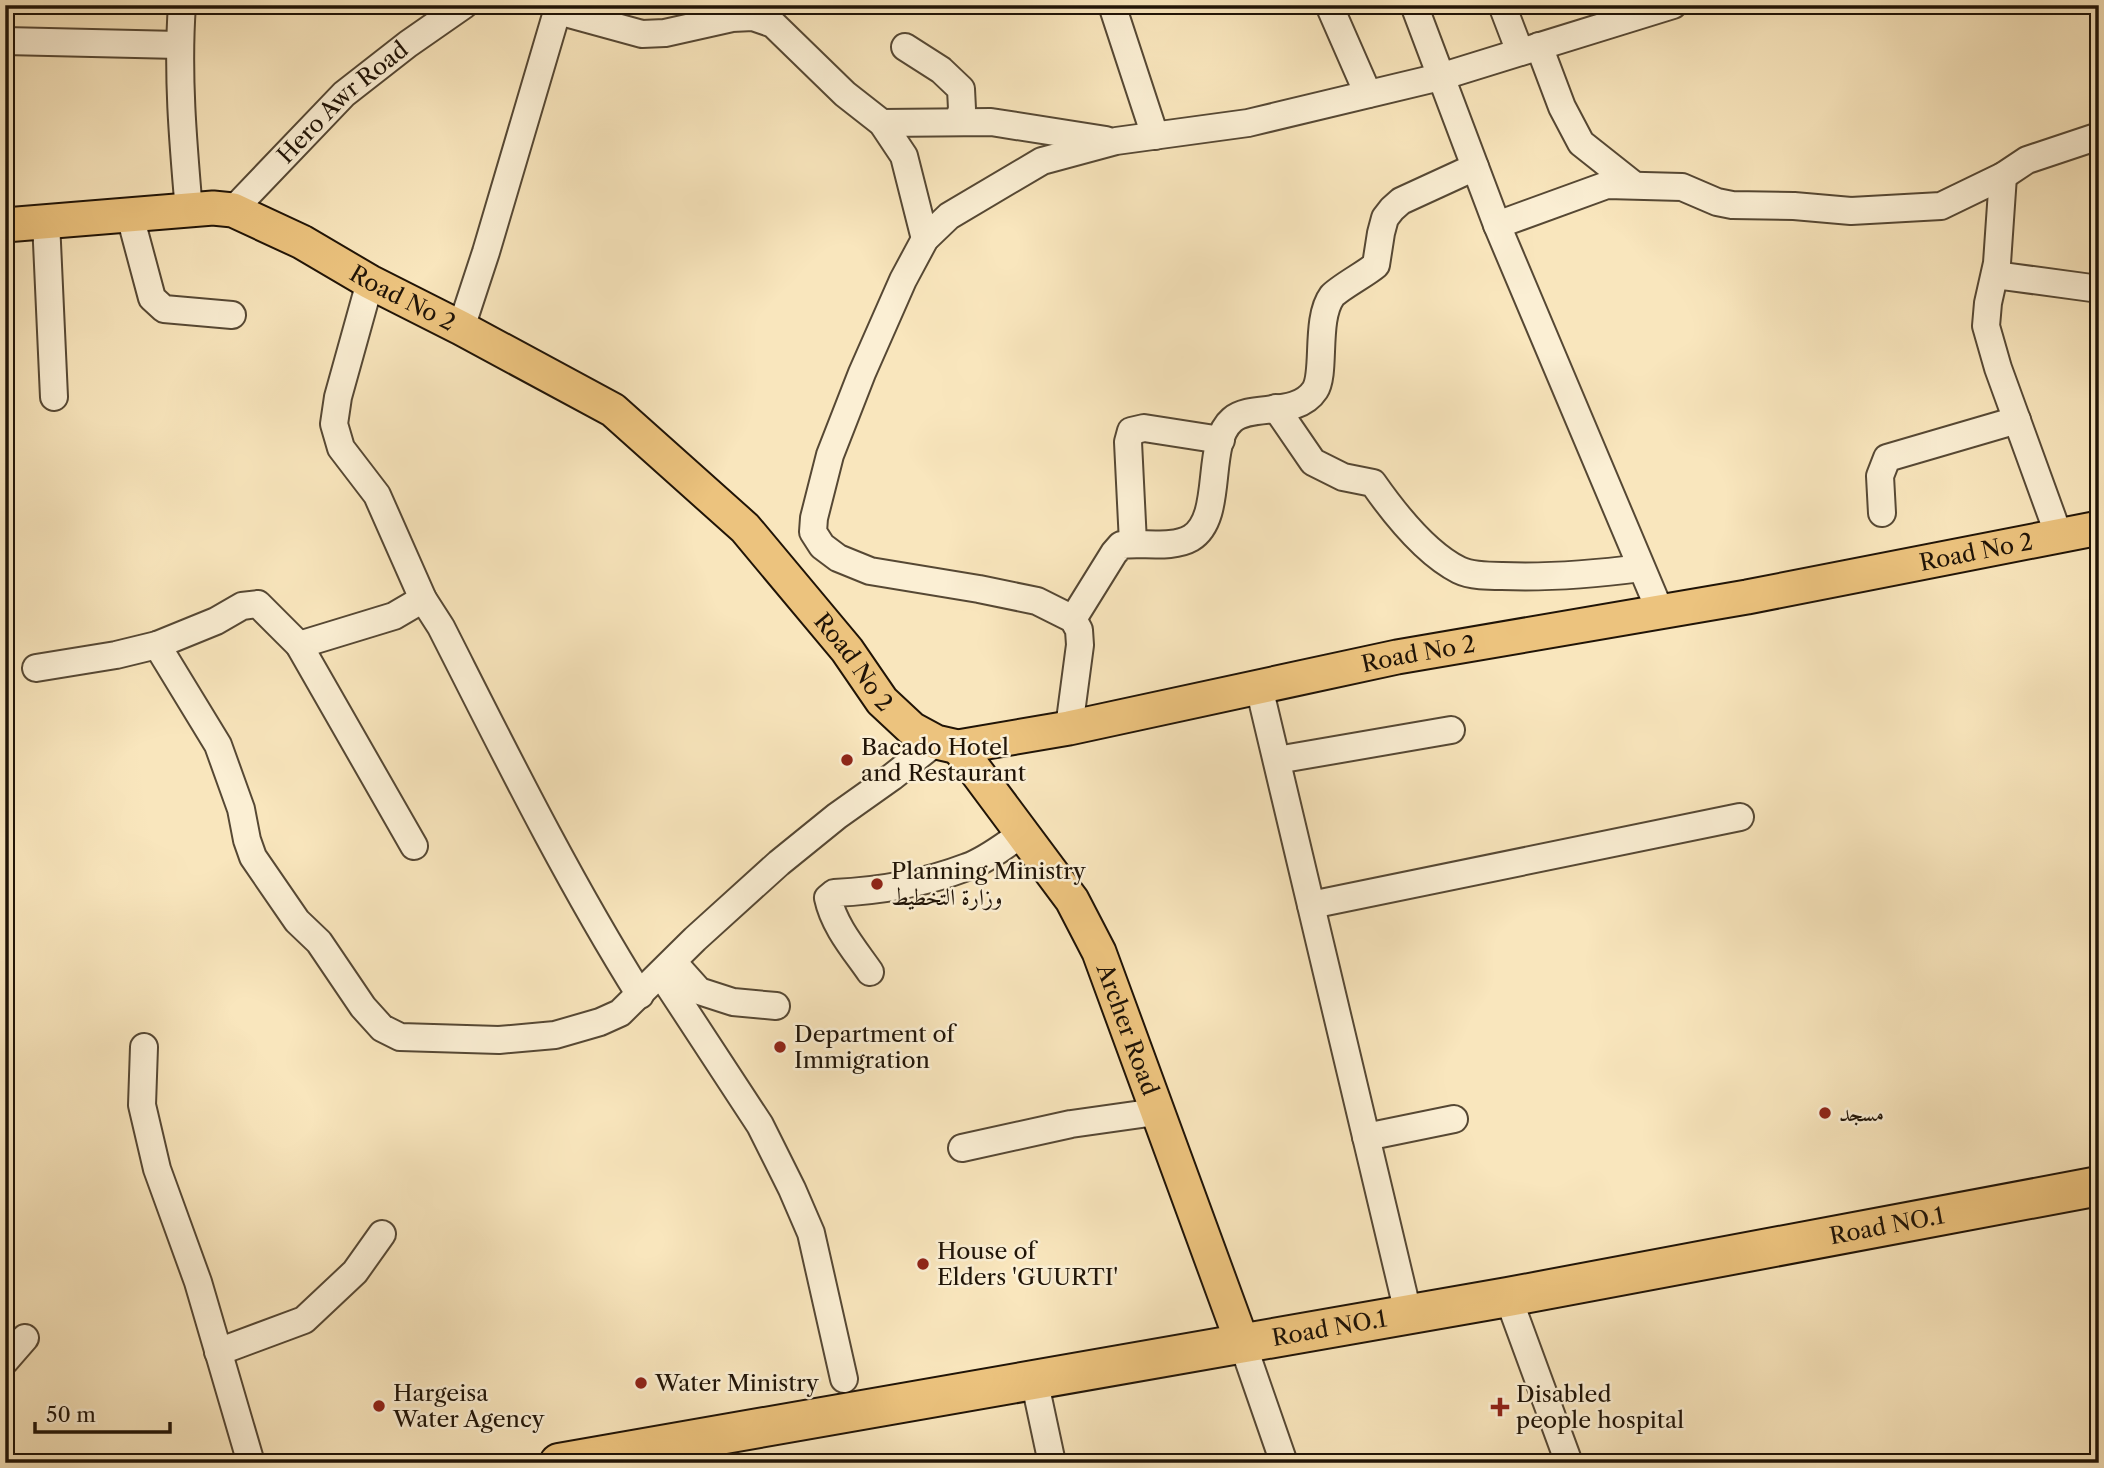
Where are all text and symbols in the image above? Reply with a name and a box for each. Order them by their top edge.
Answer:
street label: Hero Awr Road [271,35,414,169]
street label: Road No 2 [345,259,460,337]
street label: Road No 2 [1917,527,2035,577]
street label: Road No 2 [808,607,898,717]
street label: Road No 2 [1359,630,1477,678]
place label: Bacado Hotel and Restaurant [861,733,1026,787]
marker: Bacado Hotel and Restaurant [839,752,855,768]
place label: Planning Ministry وزارة التخطيط [891,857,1086,911]
marker: Planning Ministry وزارة التخطيط [869,876,885,892]
street label: Archer Road [1090,959,1164,1099]
place label: Department of Immigration [794,1020,958,1074]
marker: Department of Immigration [772,1039,788,1055]
place label: مسجد [1839,1099,1884,1127]
marker: مسجد [1817,1105,1833,1121]
street label: Road NO.1 [1827,1201,1947,1250]
place label: House of Elders 'GUURTI' [937,1237,1118,1291]
marker: House of Elders 'GUURTI' [915,1256,931,1272]
street label: Road NO.1 [1270,1304,1389,1352]
place label: Water Ministry [654,1369,819,1397]
marker: Water Ministry [633,1375,649,1391]
place label: Hargeisa Water Agency [392,1379,545,1433]
place label: Disabled people hospital [1516,1380,1684,1434]
scale bar [35,1391,170,1435]
marker: Disabled people hospital [1490,1397,1510,1417]
marker: Hargeisa Water Agency [371,1398,387,1414]
text: 50 m [46,1402,96,1427]

